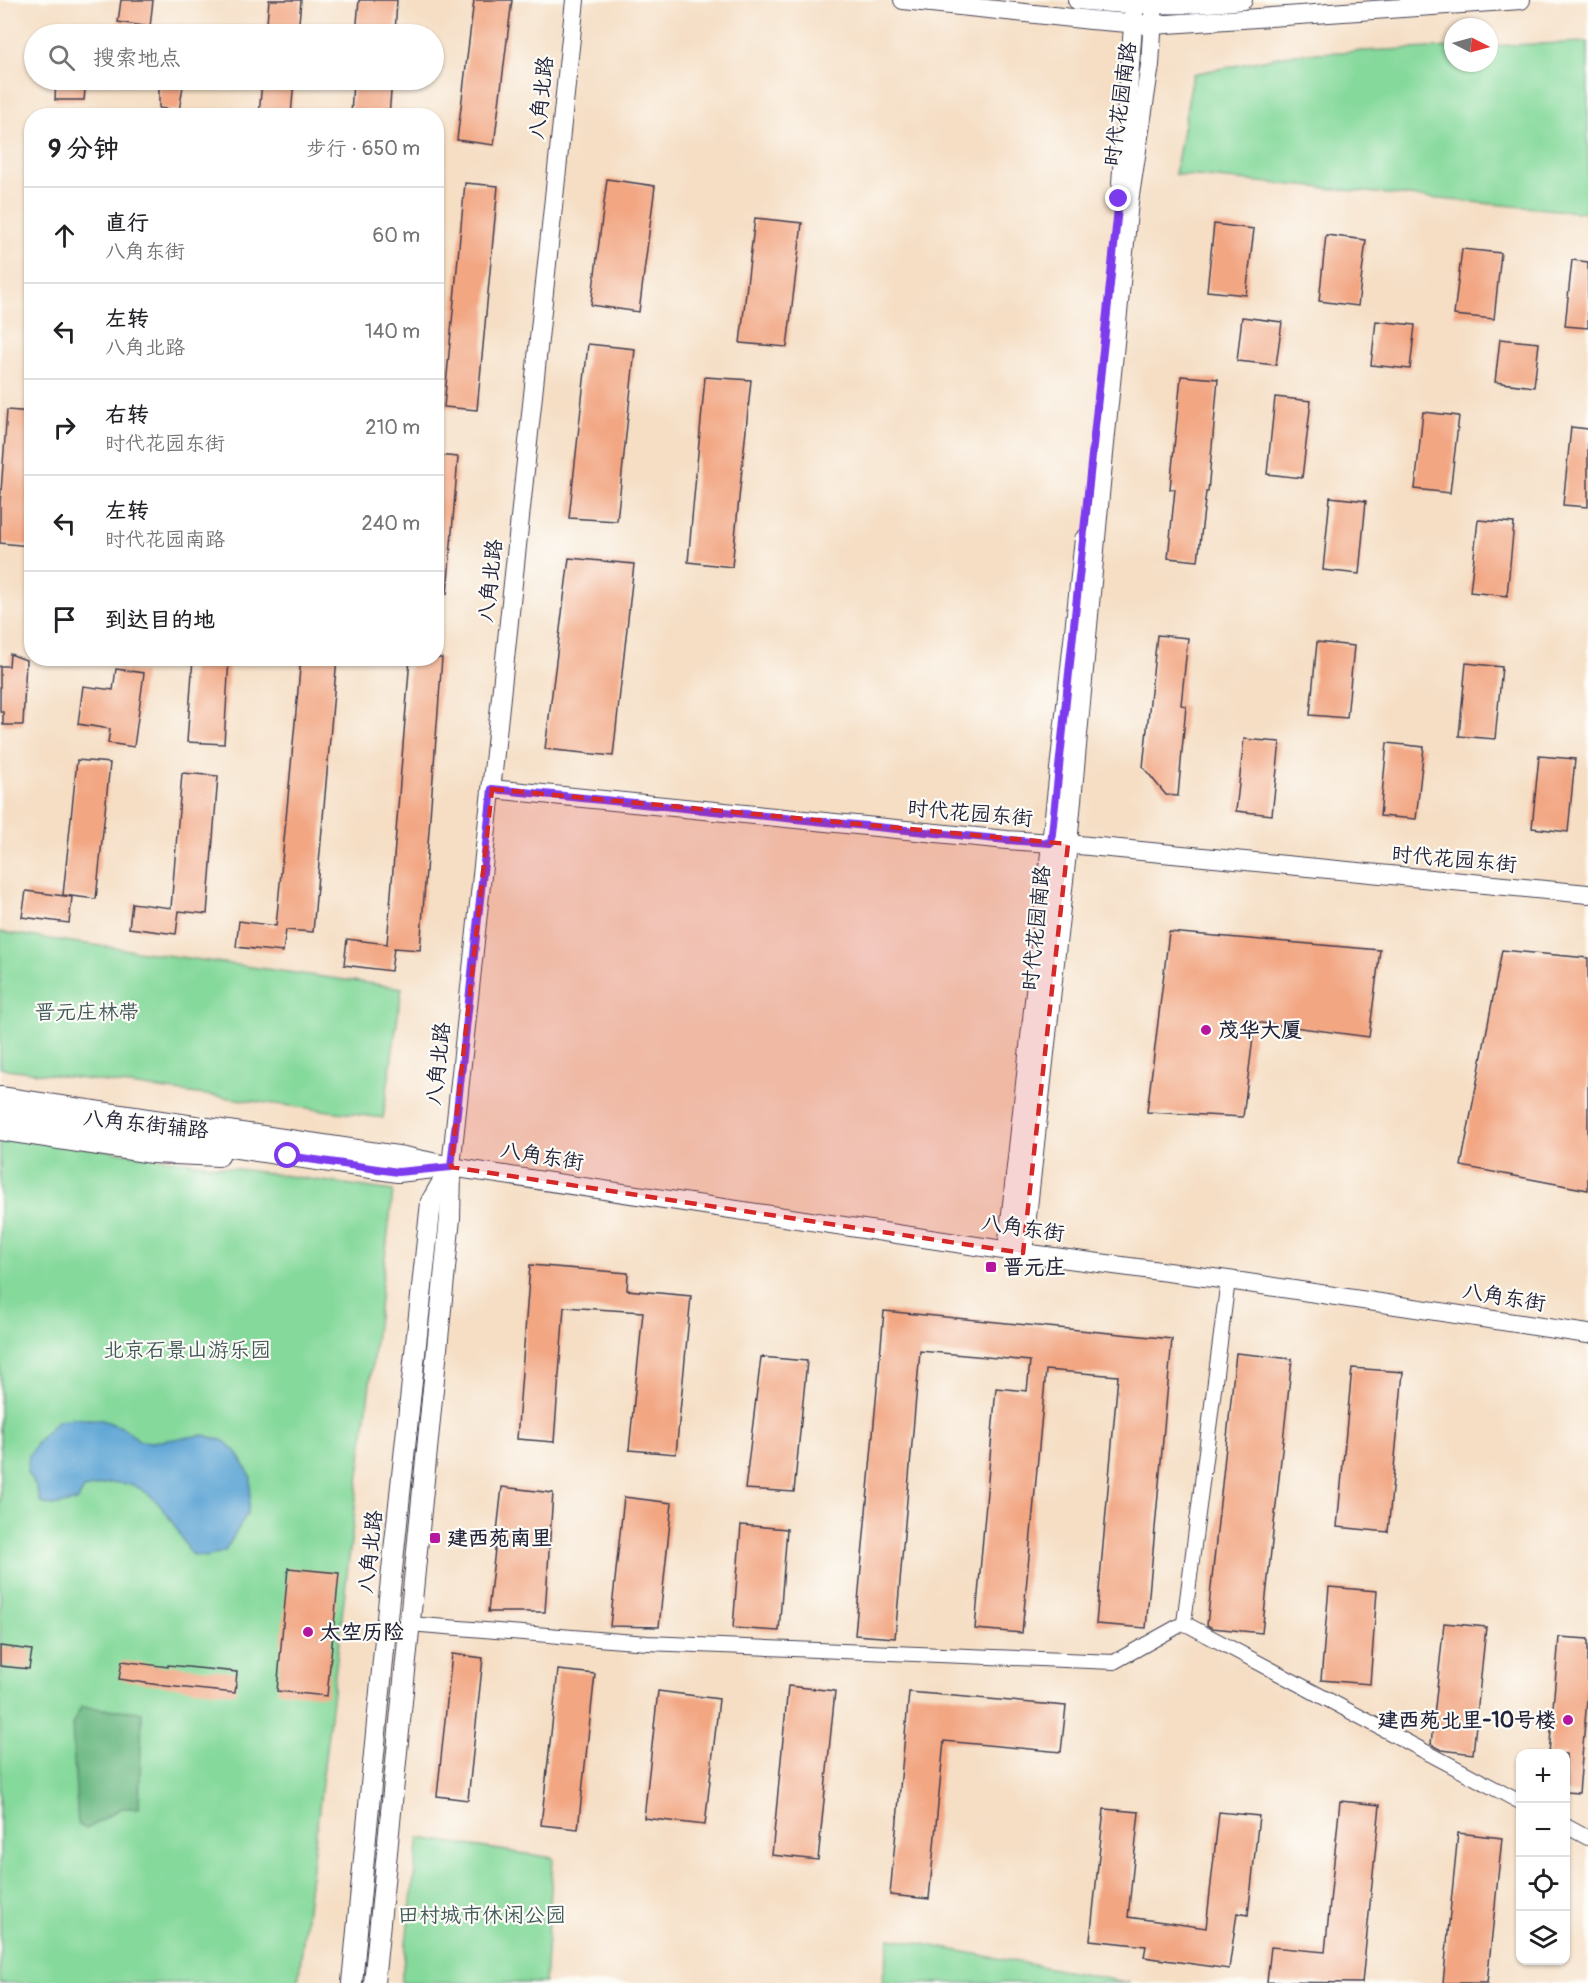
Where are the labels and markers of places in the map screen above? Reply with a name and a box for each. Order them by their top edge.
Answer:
place label: 茂华大厦 [1218,1017,1302,1044]
marker: 茂华大厦 [1199,1023,1213,1037]
place label: 晋元庄 [1003,1254,1066,1281]
marker: 晋元庄 [984,1260,998,1274]
place label: 建西苑南里 [447,1525,552,1552]
marker: 建西苑南里 [428,1531,442,1545]
place label: 太空历险 [320,1619,404,1646]
marker: 太空历险 [301,1625,315,1639]
place label: 建西苑北里-10号楼 [1378,1707,1556,1734]
marker: 建西苑北里-10号楼 [1561,1713,1575,1727]

